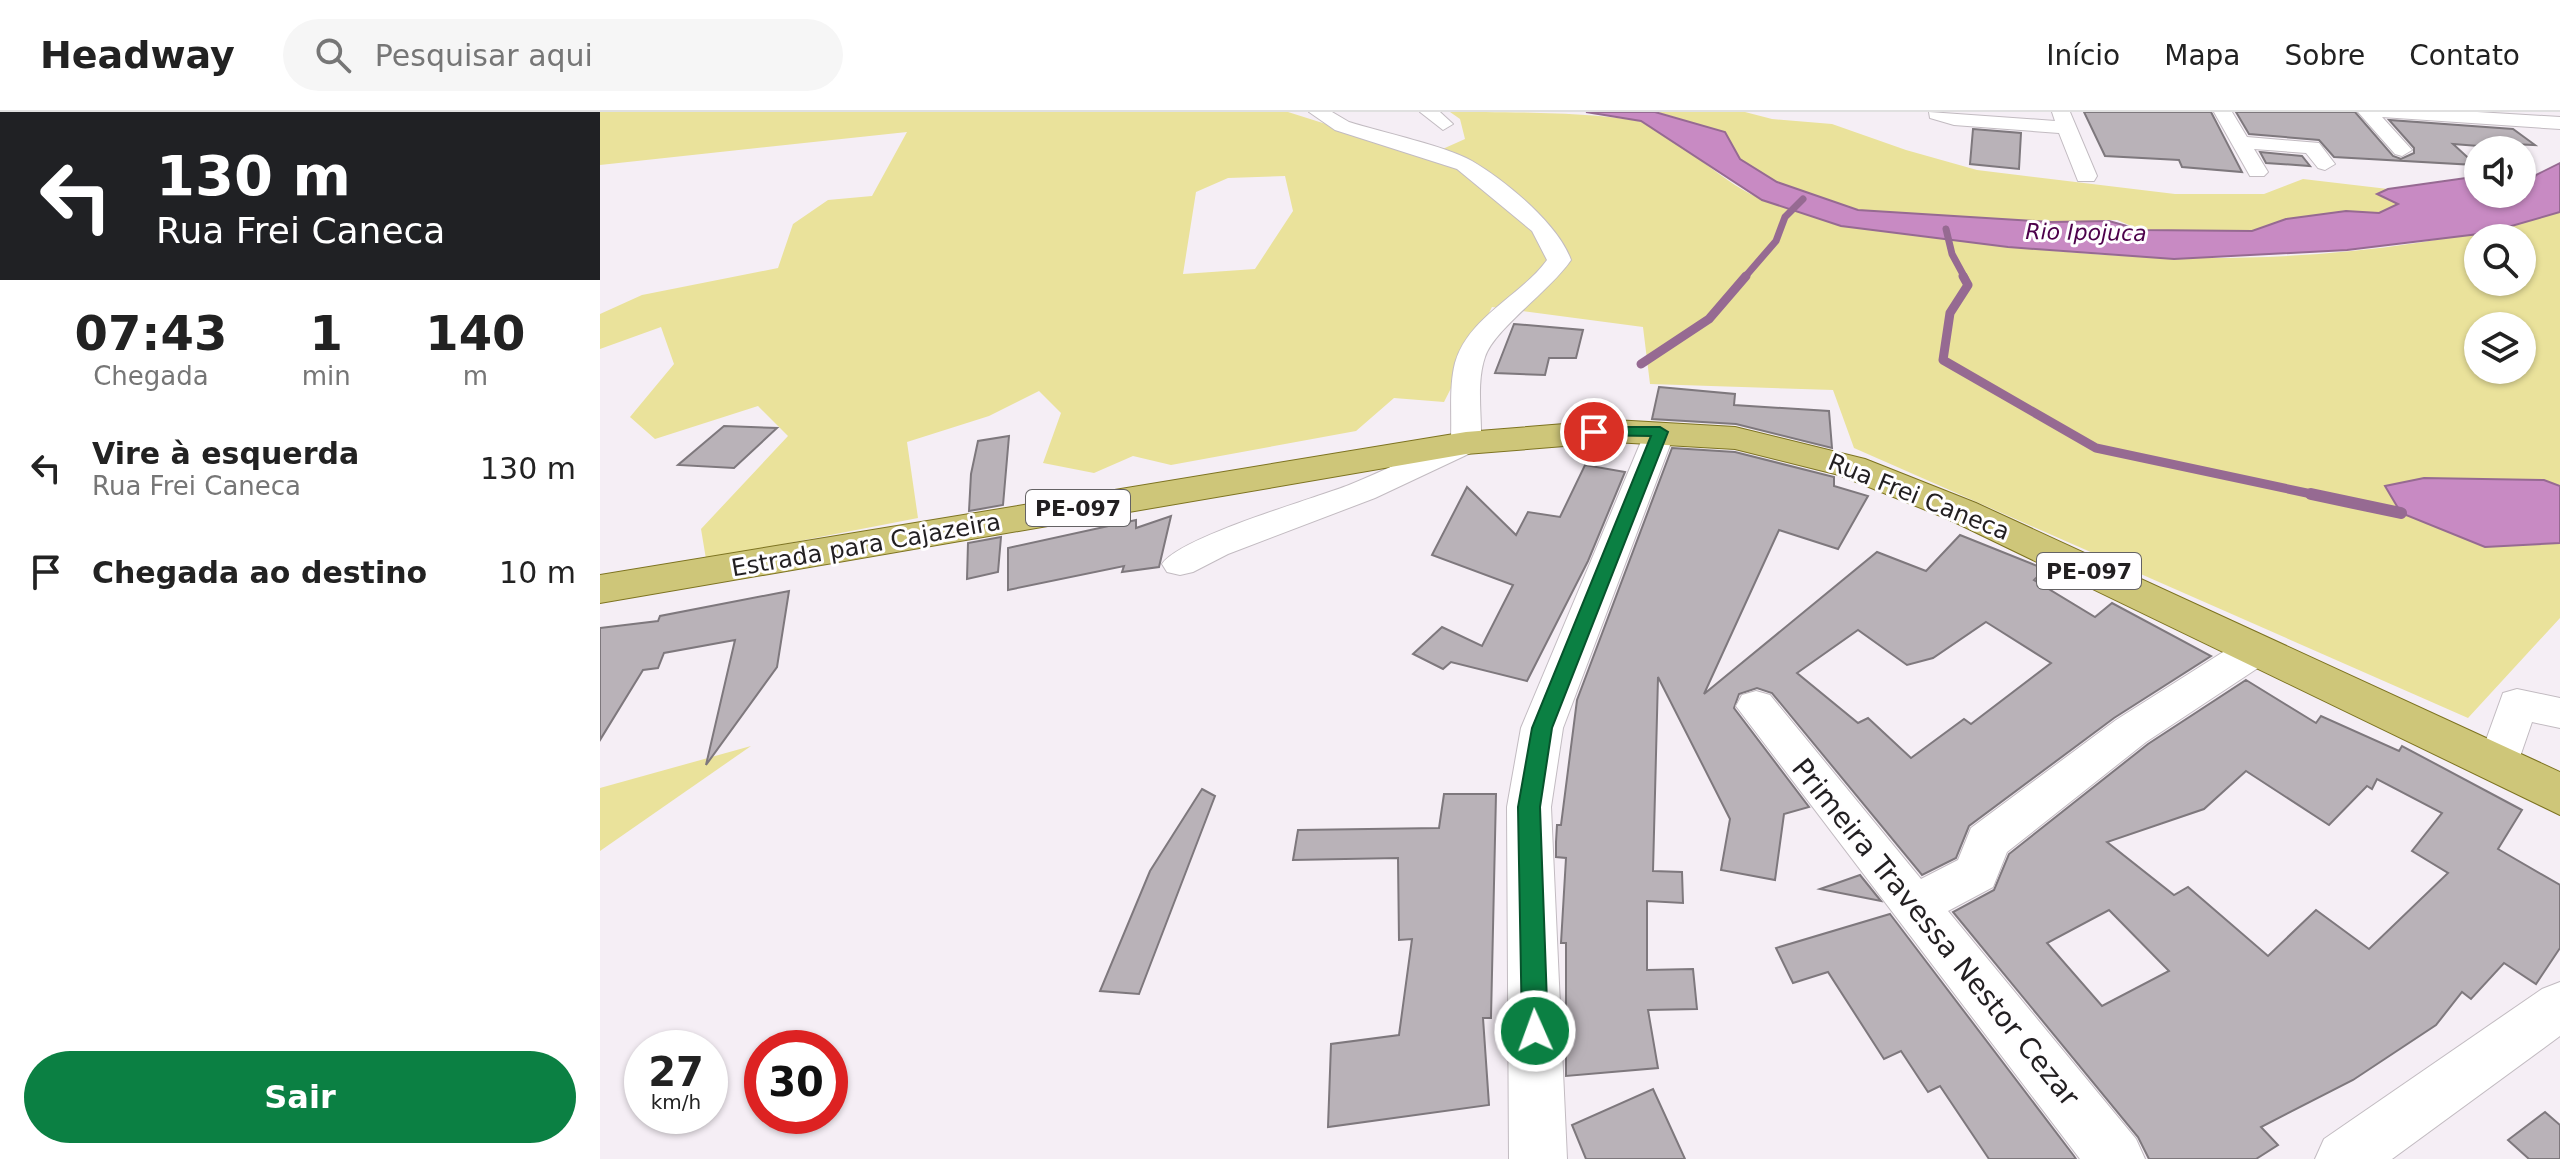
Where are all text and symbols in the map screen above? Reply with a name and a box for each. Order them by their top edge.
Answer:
search box [283,19,843,91]
text: Headway [40,33,235,77]
icon: search [311,33,355,77]
text: Pesquisar aqui [375,38,593,73]
text: Início [2046,39,2120,72]
text: Mapa [2164,39,2241,72]
text: Sobre [2285,39,2365,72]
text: Contato [2409,39,2520,72]
map controls [2464,136,2536,384]
button: sound [2464,136,2536,208]
text: 130 m [156,143,351,208]
icon: left [24,144,128,248]
text: Rua Frei Caneca [156,210,445,251]
water label: Rio Ipojuca [2025,219,2147,246]
button: search [2464,224,2536,296]
text: 07:43 [74,305,227,361]
text: 1 [310,305,343,361]
text: 140 [425,305,525,361]
button: layers [2464,312,2536,384]
text: Chegada [93,361,209,391]
text: min [302,361,351,391]
text: m [463,361,488,391]
pin [1560,398,1628,466]
icon: arrive [1572,410,1616,454]
text: Vire à esquerda [92,436,359,471]
icon: left [24,446,68,490]
street label: Rua Frei Caneca [1824,448,2014,546]
text: 130 m [480,451,576,486]
text: Rua Frei Caneca [92,471,301,501]
road number: PE-097 [1026,490,1130,526]
street label: Estrada para Cajazeira [729,508,1003,582]
icon: arrive [24,550,68,594]
road number: PE-097 [2037,553,2141,589]
text: Chegada ao destino [92,555,427,590]
text: 10 m [499,555,576,590]
street label: Primeira Travessa Nestor Cezar [1785,752,2086,1113]
position arrow [1493,989,1577,1073]
speed limit sign: 30 [744,1030,848,1134]
text: 27 [648,1049,704,1095]
button: Sair [24,1051,576,1143]
text: km/h [651,1090,701,1114]

